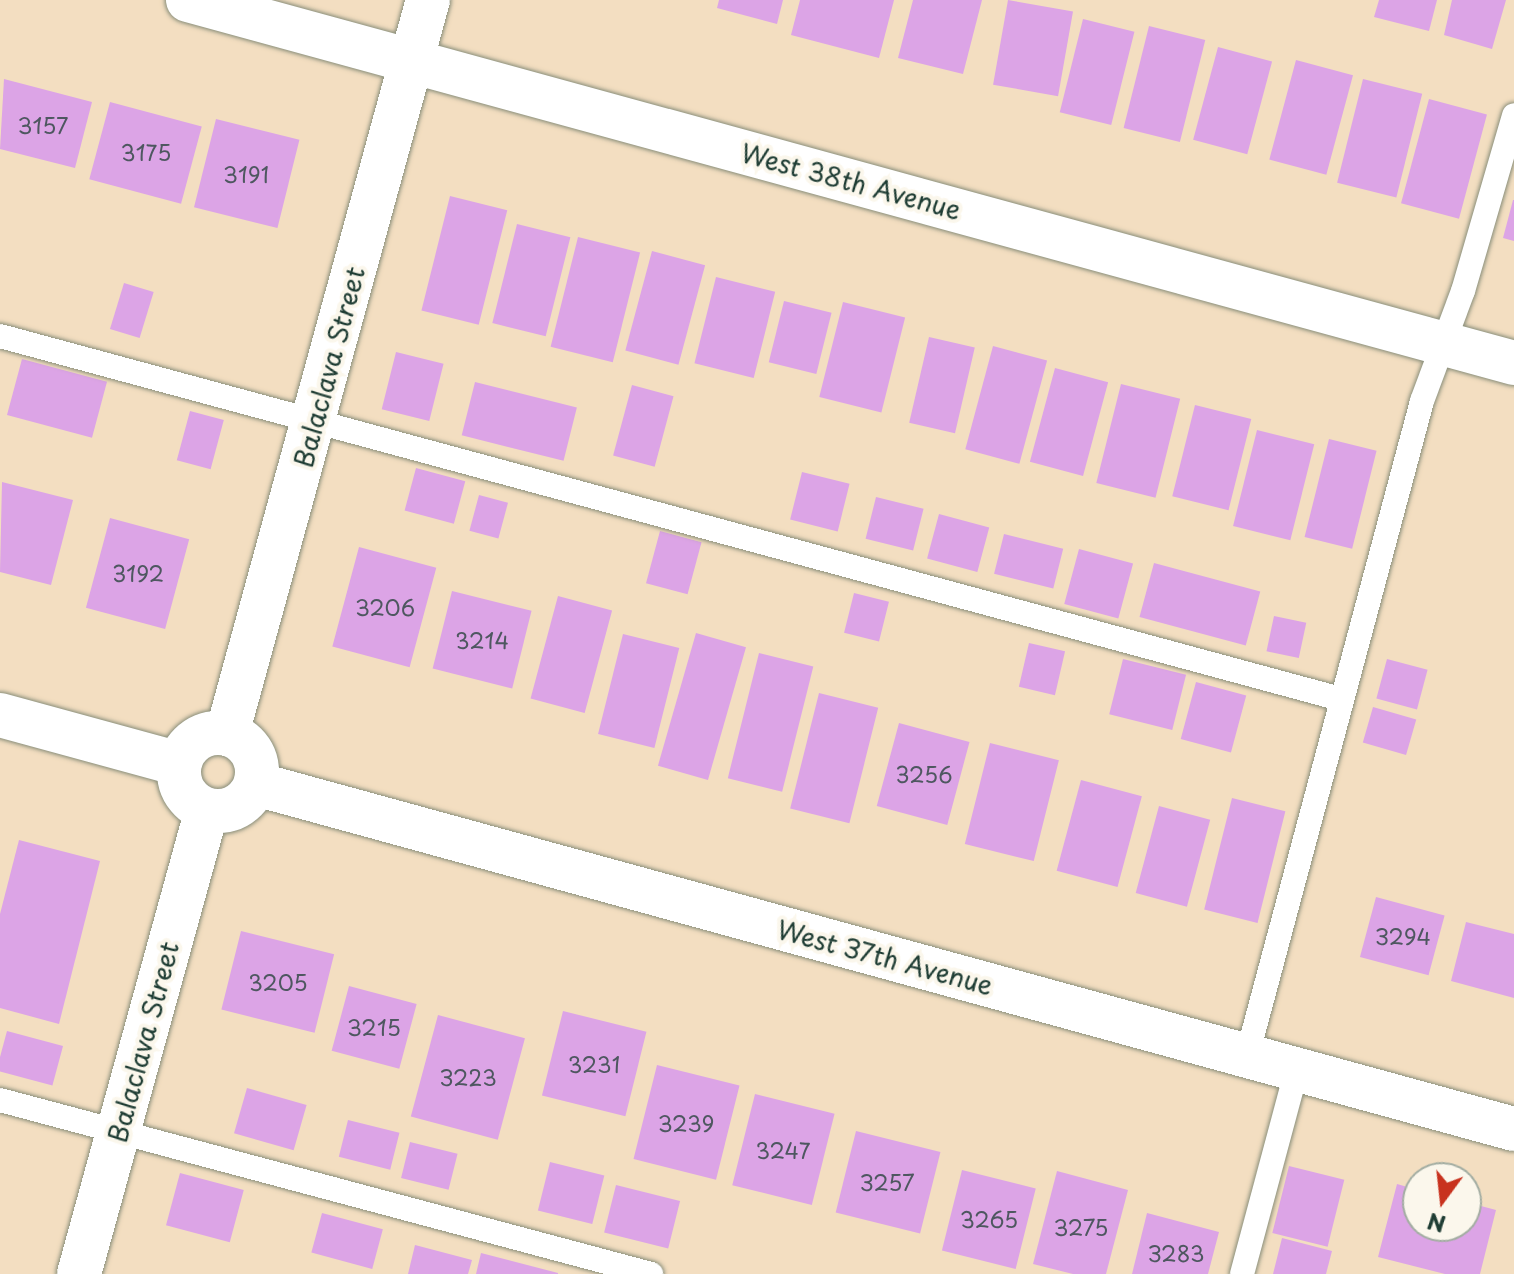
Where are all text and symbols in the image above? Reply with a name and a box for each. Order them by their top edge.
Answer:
house number: 3157 [18,112,68,138]
street label: West 38th Avenue [738,137,964,225]
house number: 3175 [121,139,171,165]
house number: 3191 [223,161,269,187]
street label: Balaclava Street [287,262,371,472]
house number: 3192 [112,560,164,586]
house number: 3206 [355,594,415,620]
house number: 3214 [455,627,509,653]
house number: 3256 [895,761,953,787]
street label: West 37th Avenue [773,913,997,1001]
house number: 3294 [1375,923,1431,949]
street label: Balaclava Street [101,937,185,1147]
house number: 3205 [248,969,308,995]
house number: 3215 [347,1014,401,1040]
house number: 3231 [568,1051,620,1077]
house number: 3223 [439,1064,497,1090]
house number: 3239 [658,1110,714,1136]
house number: 3247 [756,1137,810,1163]
north arrow [1402,1162,1482,1242]
house number: 3257 [859,1169,915,1195]
house number: 3265 [960,1206,1018,1232]
text: N [1423,1206,1449,1242]
house number: 3275 [1054,1214,1108,1240]
house number: 3283 [1147,1240,1205,1266]

